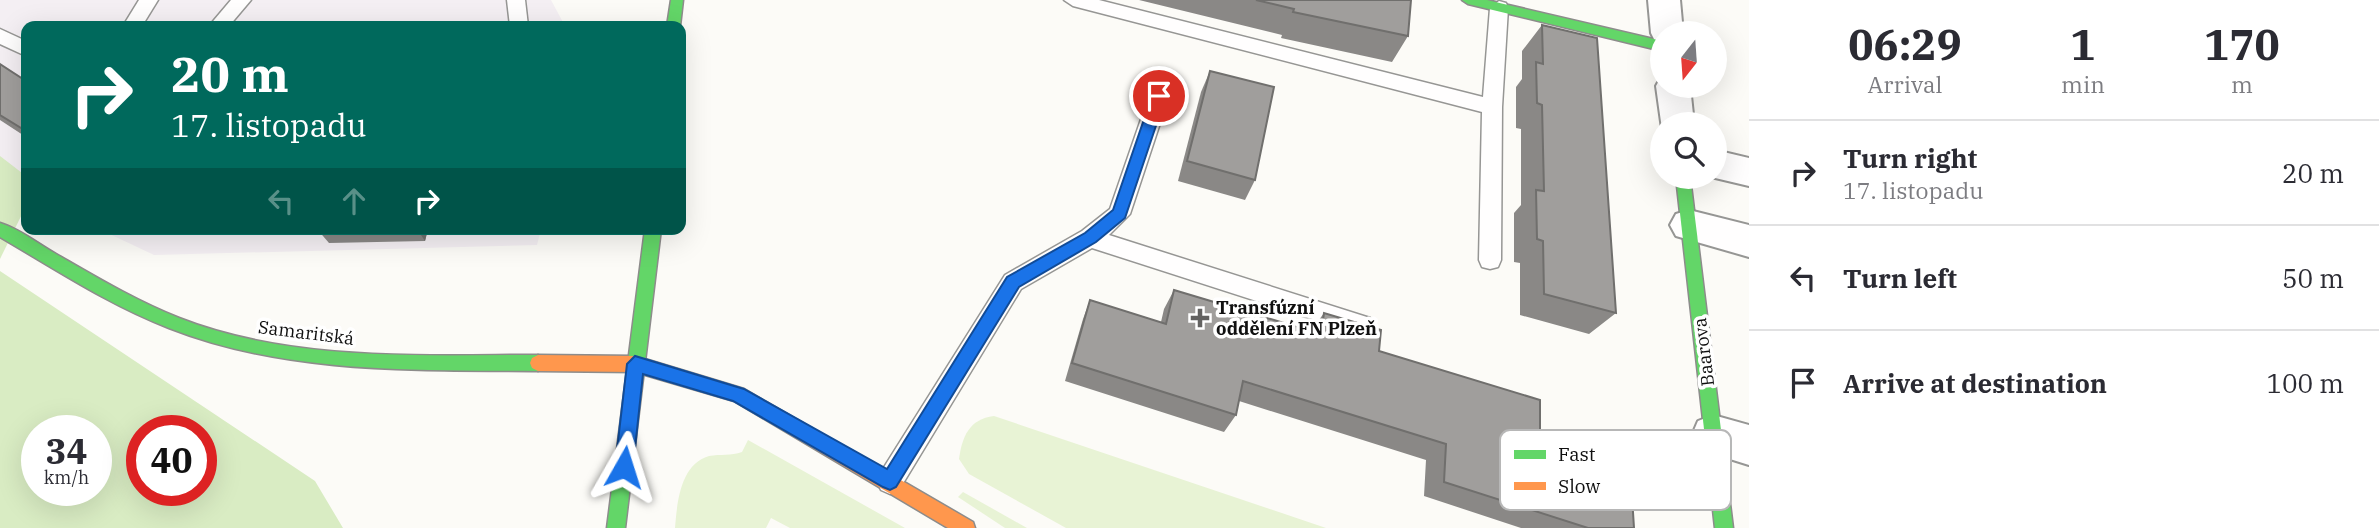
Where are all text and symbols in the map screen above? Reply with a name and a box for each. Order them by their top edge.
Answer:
text: 06:29 [1848,17,1962,72]
text: 1 [2070,17,2096,72]
text: 170 [2204,17,2280,72]
north arrow [1650,21,1727,98]
map controls [1650,21,1727,189]
text: 20 m [171,42,289,105]
icon: right [56,49,147,140]
pin [1129,66,1189,126]
text: Arrival [1868,69,1942,99]
text: min [2061,69,2105,99]
text: m [2231,69,2253,99]
icon: arrive [1140,77,1178,115]
text: 17. listopadu [171,104,367,146]
button: search [1650,112,1727,189]
text: Turn right [1843,141,1977,175]
icon: right [1784,154,1822,192]
text: 20 m [2282,156,2344,190]
text: 17. listopadu [1843,175,1984,205]
icon: left [262,182,300,220]
icon: ahead [335,182,373,220]
icon: right [408,182,446,220]
icon: left [1784,259,1822,297]
text: Turn left [1843,261,1957,295]
text: 50 m [2282,261,2344,295]
place label: Transfúzní oddělení FN Plzeň [1216,296,1377,340]
marker: Transfúzní oddělení FN Plzeň [1190,308,1210,328]
street label: Samaritská [257,315,356,350]
street label: Baarova [1688,316,1719,388]
icon: arrive [1784,364,1822,402]
text: Arrive at destination [1843,366,2107,400]
text: 100 m [2266,366,2344,400]
speed limit sign: 40 [126,415,217,506]
text: 34 [45,428,88,474]
position arrow [587,430,661,504]
legend [1500,430,1731,510]
text: Fast [1558,442,1596,466]
text: km/h [44,466,89,489]
text: Slow [1558,474,1600,498]

